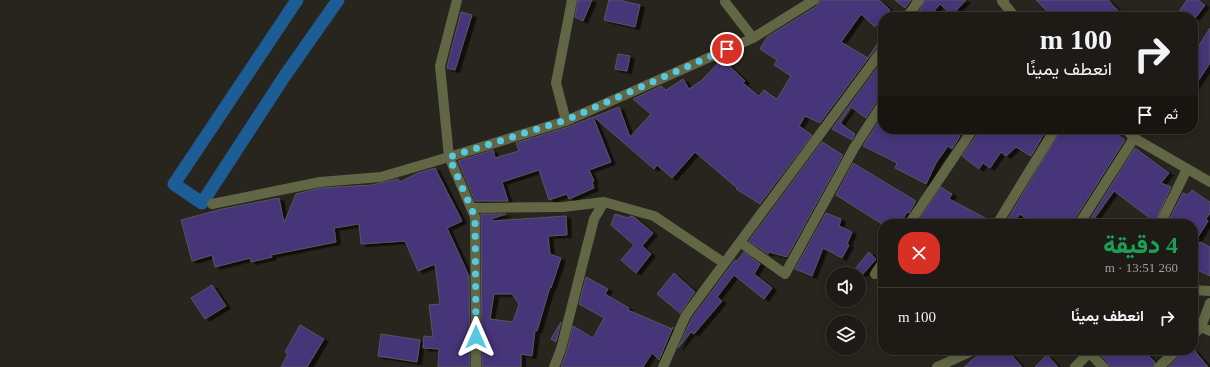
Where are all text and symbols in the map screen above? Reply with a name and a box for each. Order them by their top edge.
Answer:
text: 100 m [1040,24,1112,55]
icon: right [1126,28,1178,80]
pin [710,32,744,66]
icon: arrive [716,38,738,60]
text: انعطف يمينًا [1026,59,1112,79]
icon: arrive [1134,104,1156,126]
text: ثم [1164,106,1178,122]
button: close [898,232,940,274]
text: 4 دقيقة [1103,232,1178,258]
text: 260 m · 13:51 [1105,260,1178,275]
map controls [826,267,866,355]
button: sound [826,267,866,307]
icon: right [1156,307,1178,329]
text: انعطف يمينًا [1071,308,1144,324]
text: 100 m [898,309,936,325]
button: layers [826,315,866,355]
position arrow [455,316,497,358]

